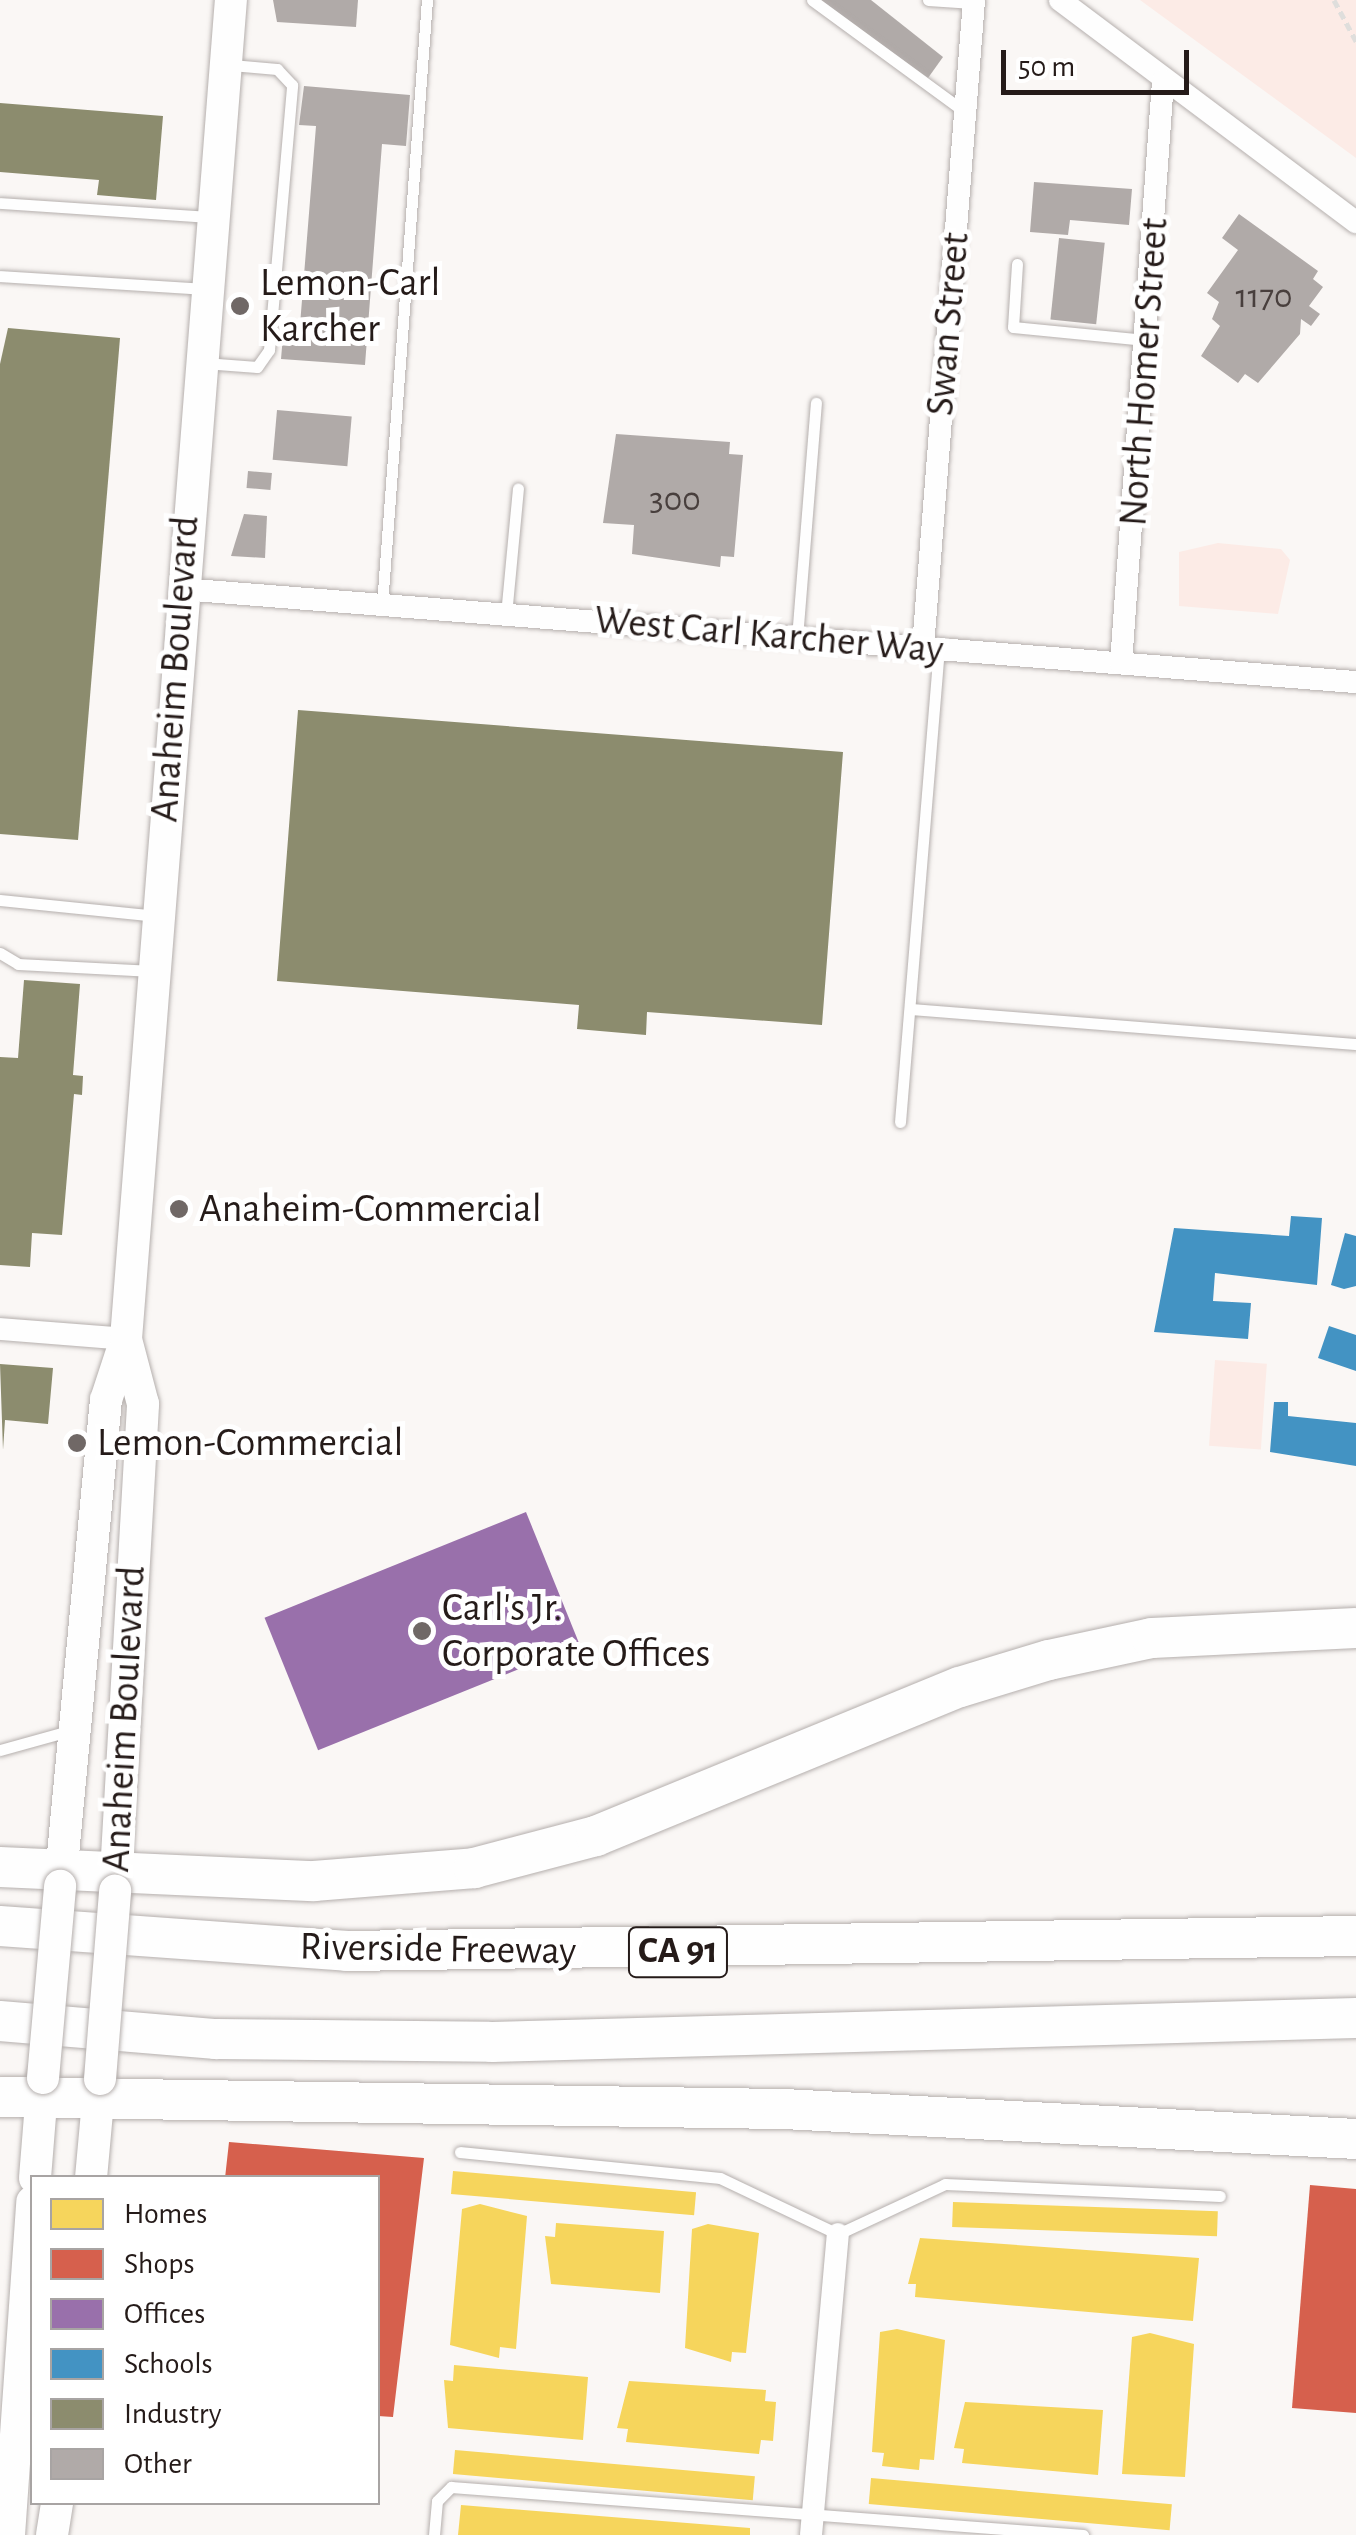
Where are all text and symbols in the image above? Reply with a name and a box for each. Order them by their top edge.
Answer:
scale bar [1006,30,1194,92]
text: 50 m [1018,52,1075,82]
street label: North Homer Street [1109,216,1179,528]
street label: Swan Street [916,230,980,418]
place label: Lemon-Carl Karcher [260,259,440,353]
house number: 1170 [1235,276,1293,318]
marker: Lemon-Carl Karcher [229,295,251,317]
house number: 300 [649,479,701,521]
street label: Anaheim Boulevard [140,514,210,824]
street label: West Carl Karcher Way [593,596,945,674]
place label: Anaheim-Commercial [199,1185,542,1233]
marker: Anaheim-Commercial [168,1198,190,1220]
place label: Lemon-Commercial [97,1419,403,1467]
marker: Lemon-Commercial [66,1432,88,1454]
street label: Anaheim Boulevard [92,1565,156,1873]
place label: Carl's Jr. Corporate Offices [442,1584,710,1678]
marker: Carl's Jr. Corporate Offices [411,1620,433,1642]
road number: CA 91 [626,1919,730,1985]
street label: Riverside Freeway [299,1923,577,1975]
legend [30,2175,380,2505]
text: Homes [124,2199,207,2229]
text: Shops [124,2249,195,2279]
text: Offices [124,2299,205,2329]
text: Schools [124,2349,213,2379]
text: Industry [124,2399,222,2429]
text: Other [124,2449,192,2479]

